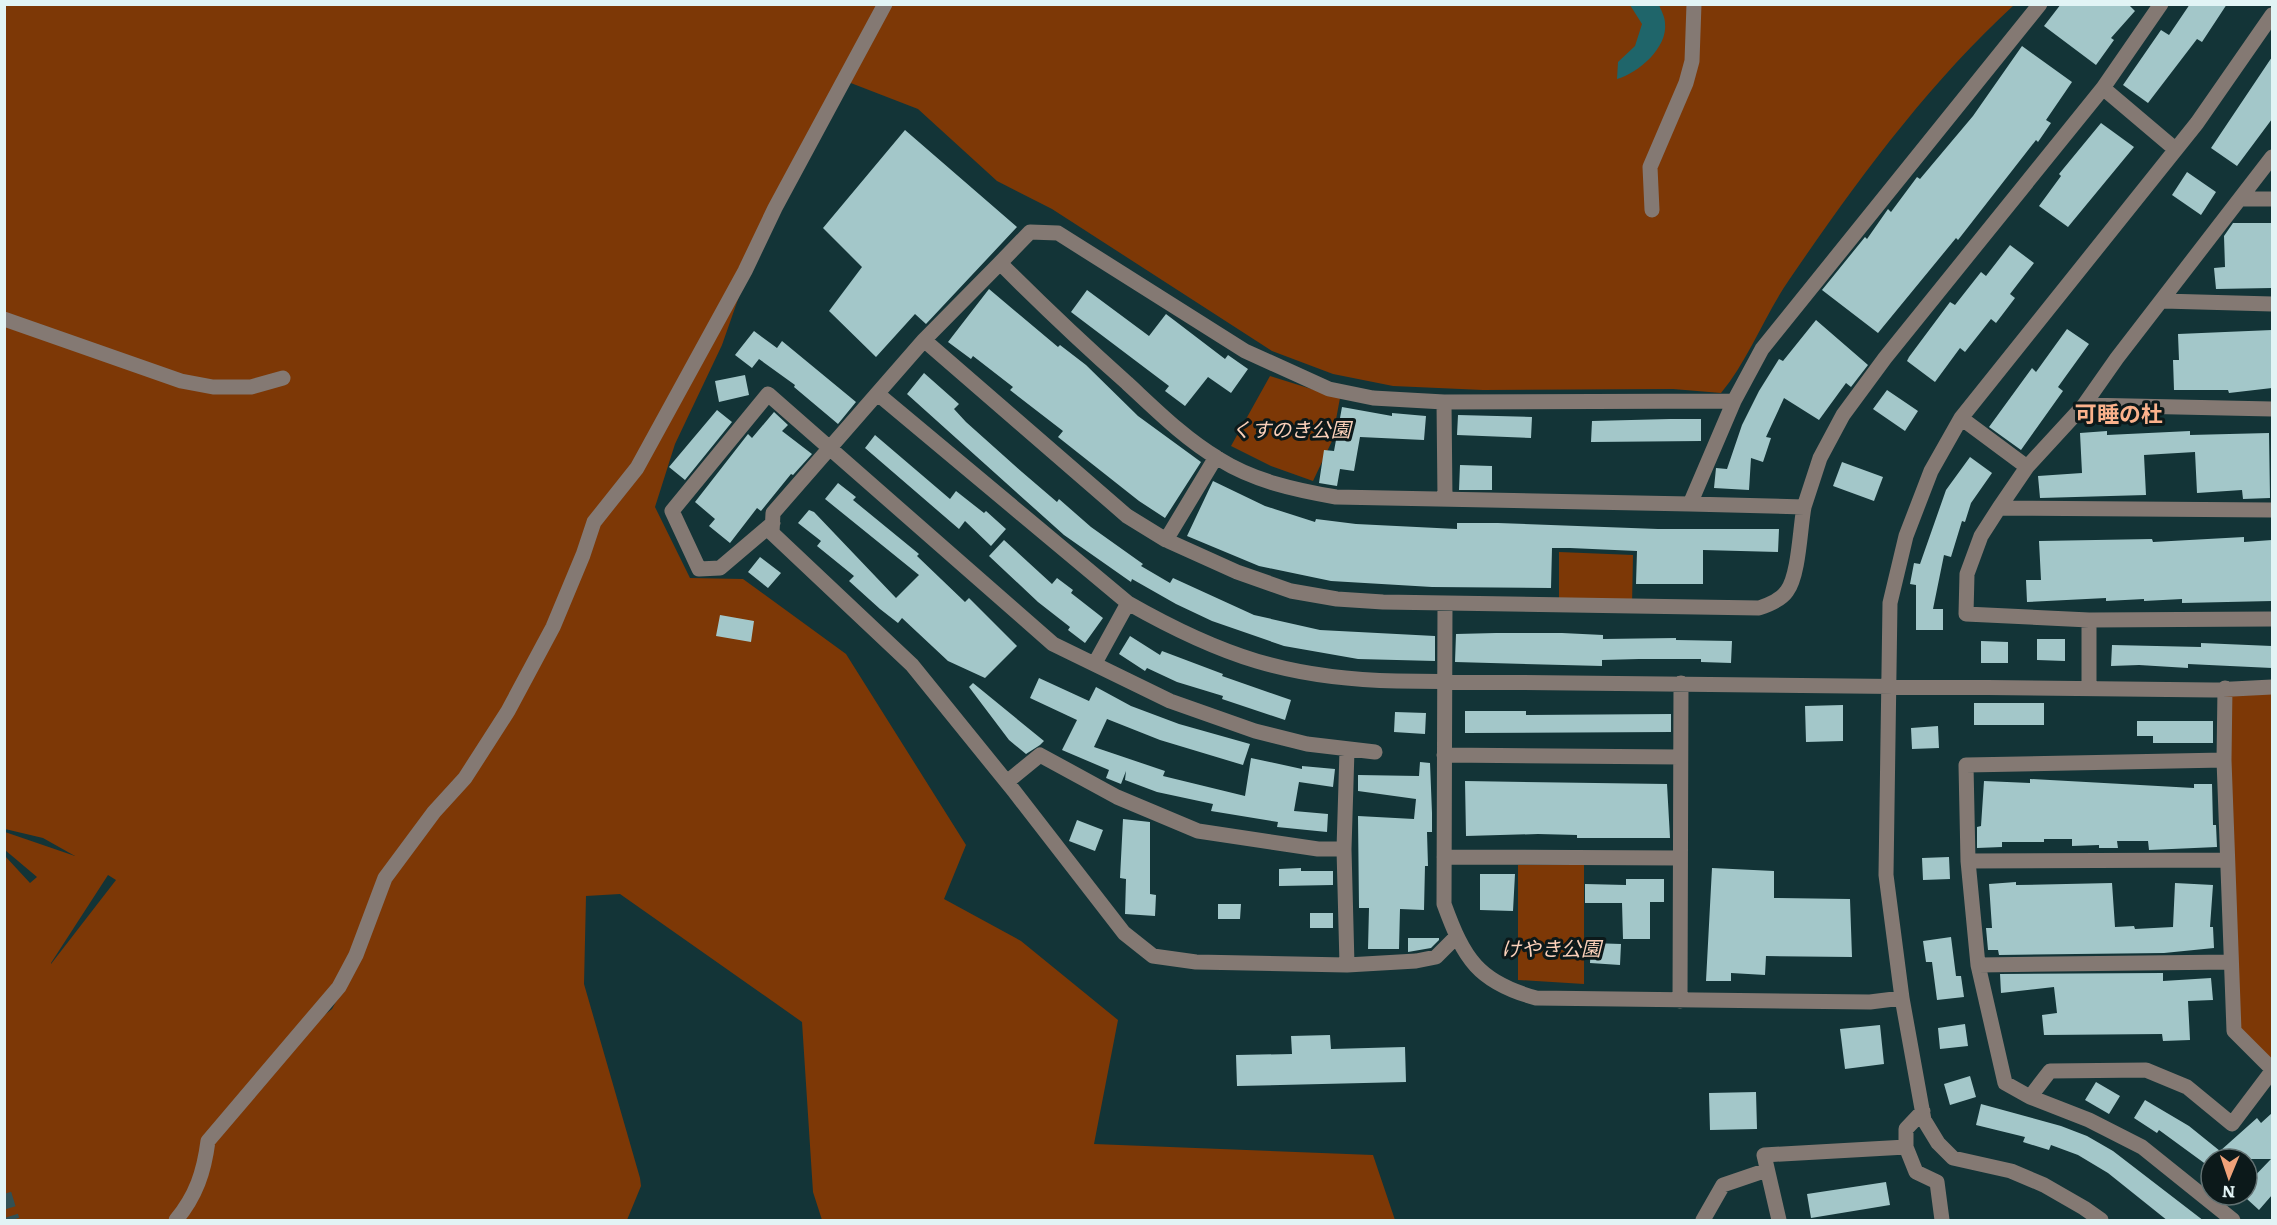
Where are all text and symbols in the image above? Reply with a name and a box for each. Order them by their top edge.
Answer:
district label: 可睡の杜 [2075,396,2163,429]
park label: くすのき公園 [1231,413,1354,443]
park label: けやき公園 [1501,932,1604,962]
north arrow [2199,1147,2259,1207]
text: N [2221,1181,2236,1205]

